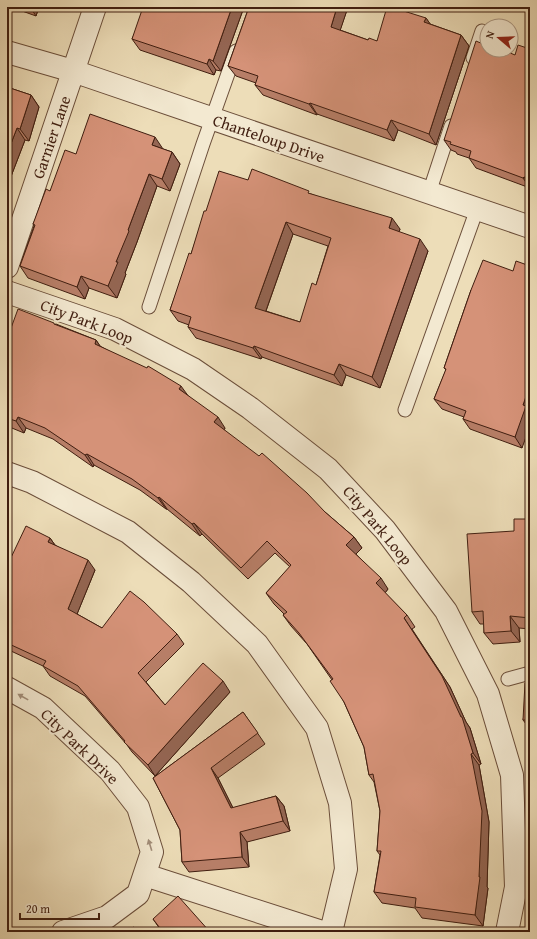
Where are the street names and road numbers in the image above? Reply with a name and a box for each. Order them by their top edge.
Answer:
street label: Garnier Lane [26,92,76,182]
street label: Chanteloup Drive [210,108,328,168]
street label: City Park Loop [37,292,137,350]
street label: City Park Loop [337,480,419,570]
street label: City Park Drive [35,702,125,790]

